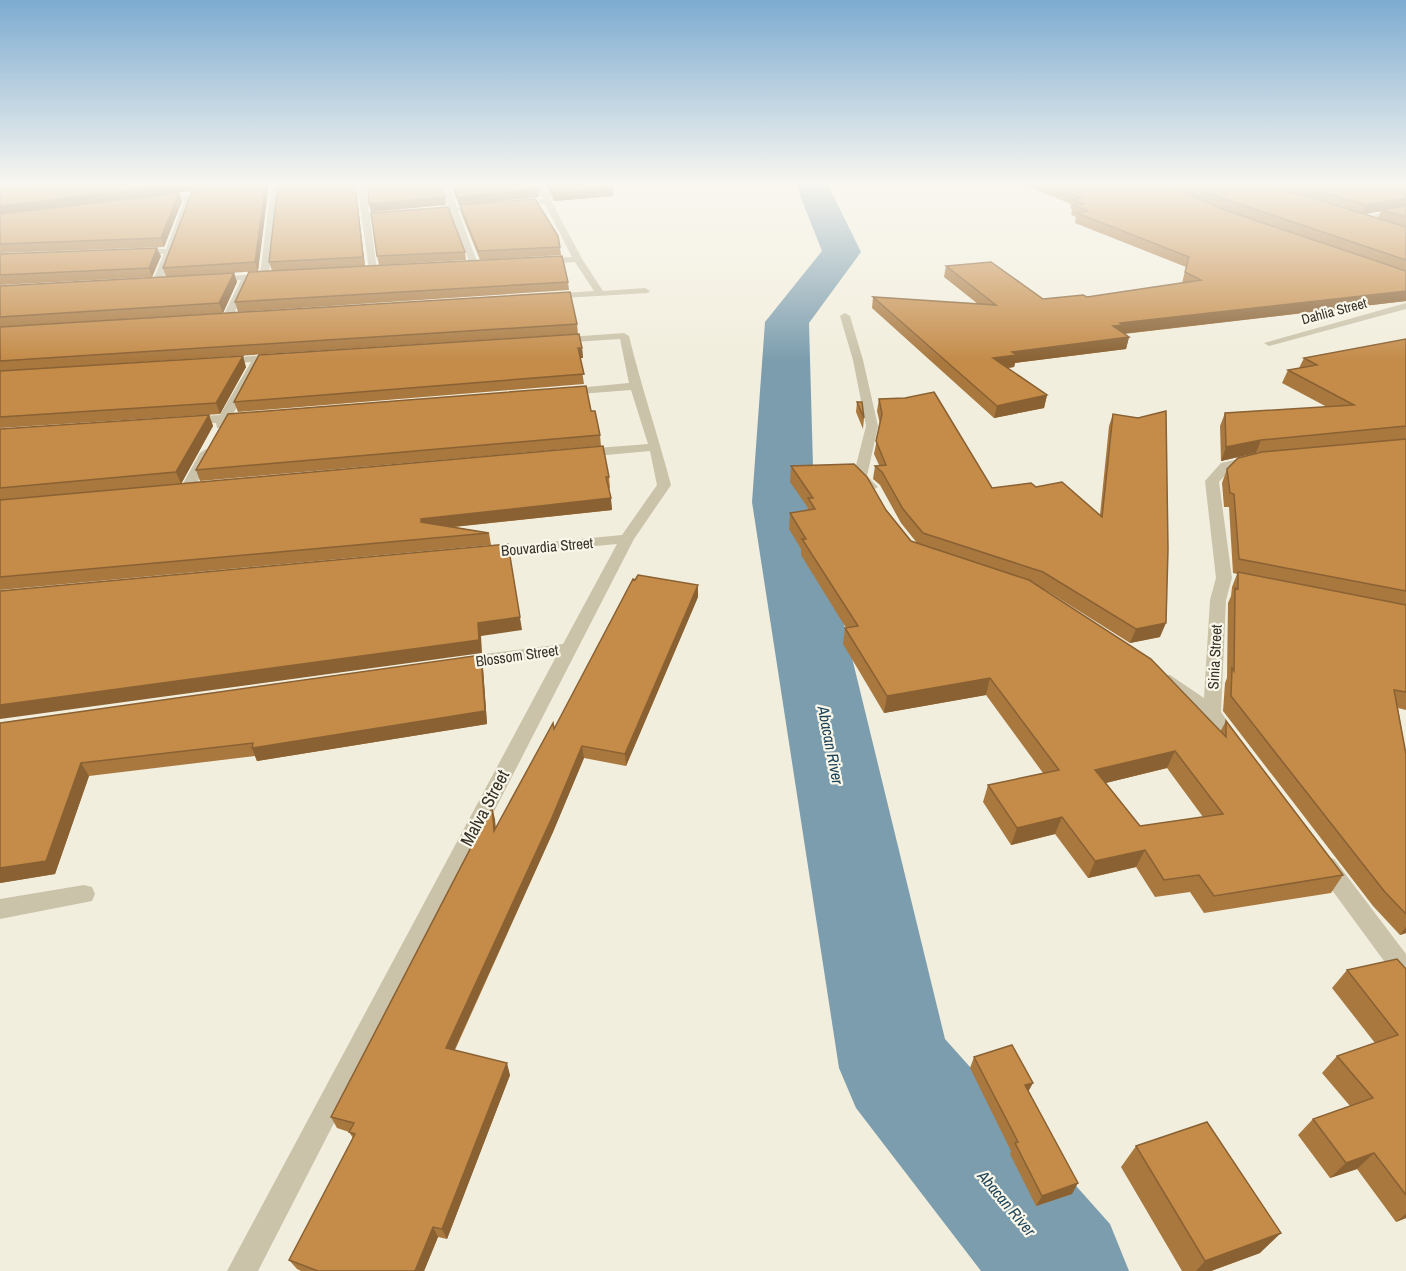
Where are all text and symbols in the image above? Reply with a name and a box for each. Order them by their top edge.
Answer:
street label: Dahlia Street [1299,294,1369,328]
street label: Bouvardia Street [500,532,594,561]
street label: Sinia Street [1202,623,1227,690]
street label: Blossom Street [474,639,560,672]
water label: Abacan River [812,703,850,787]
street label: Malva Street [454,765,515,850]
water label: Abacan River [972,1165,1041,1241]

